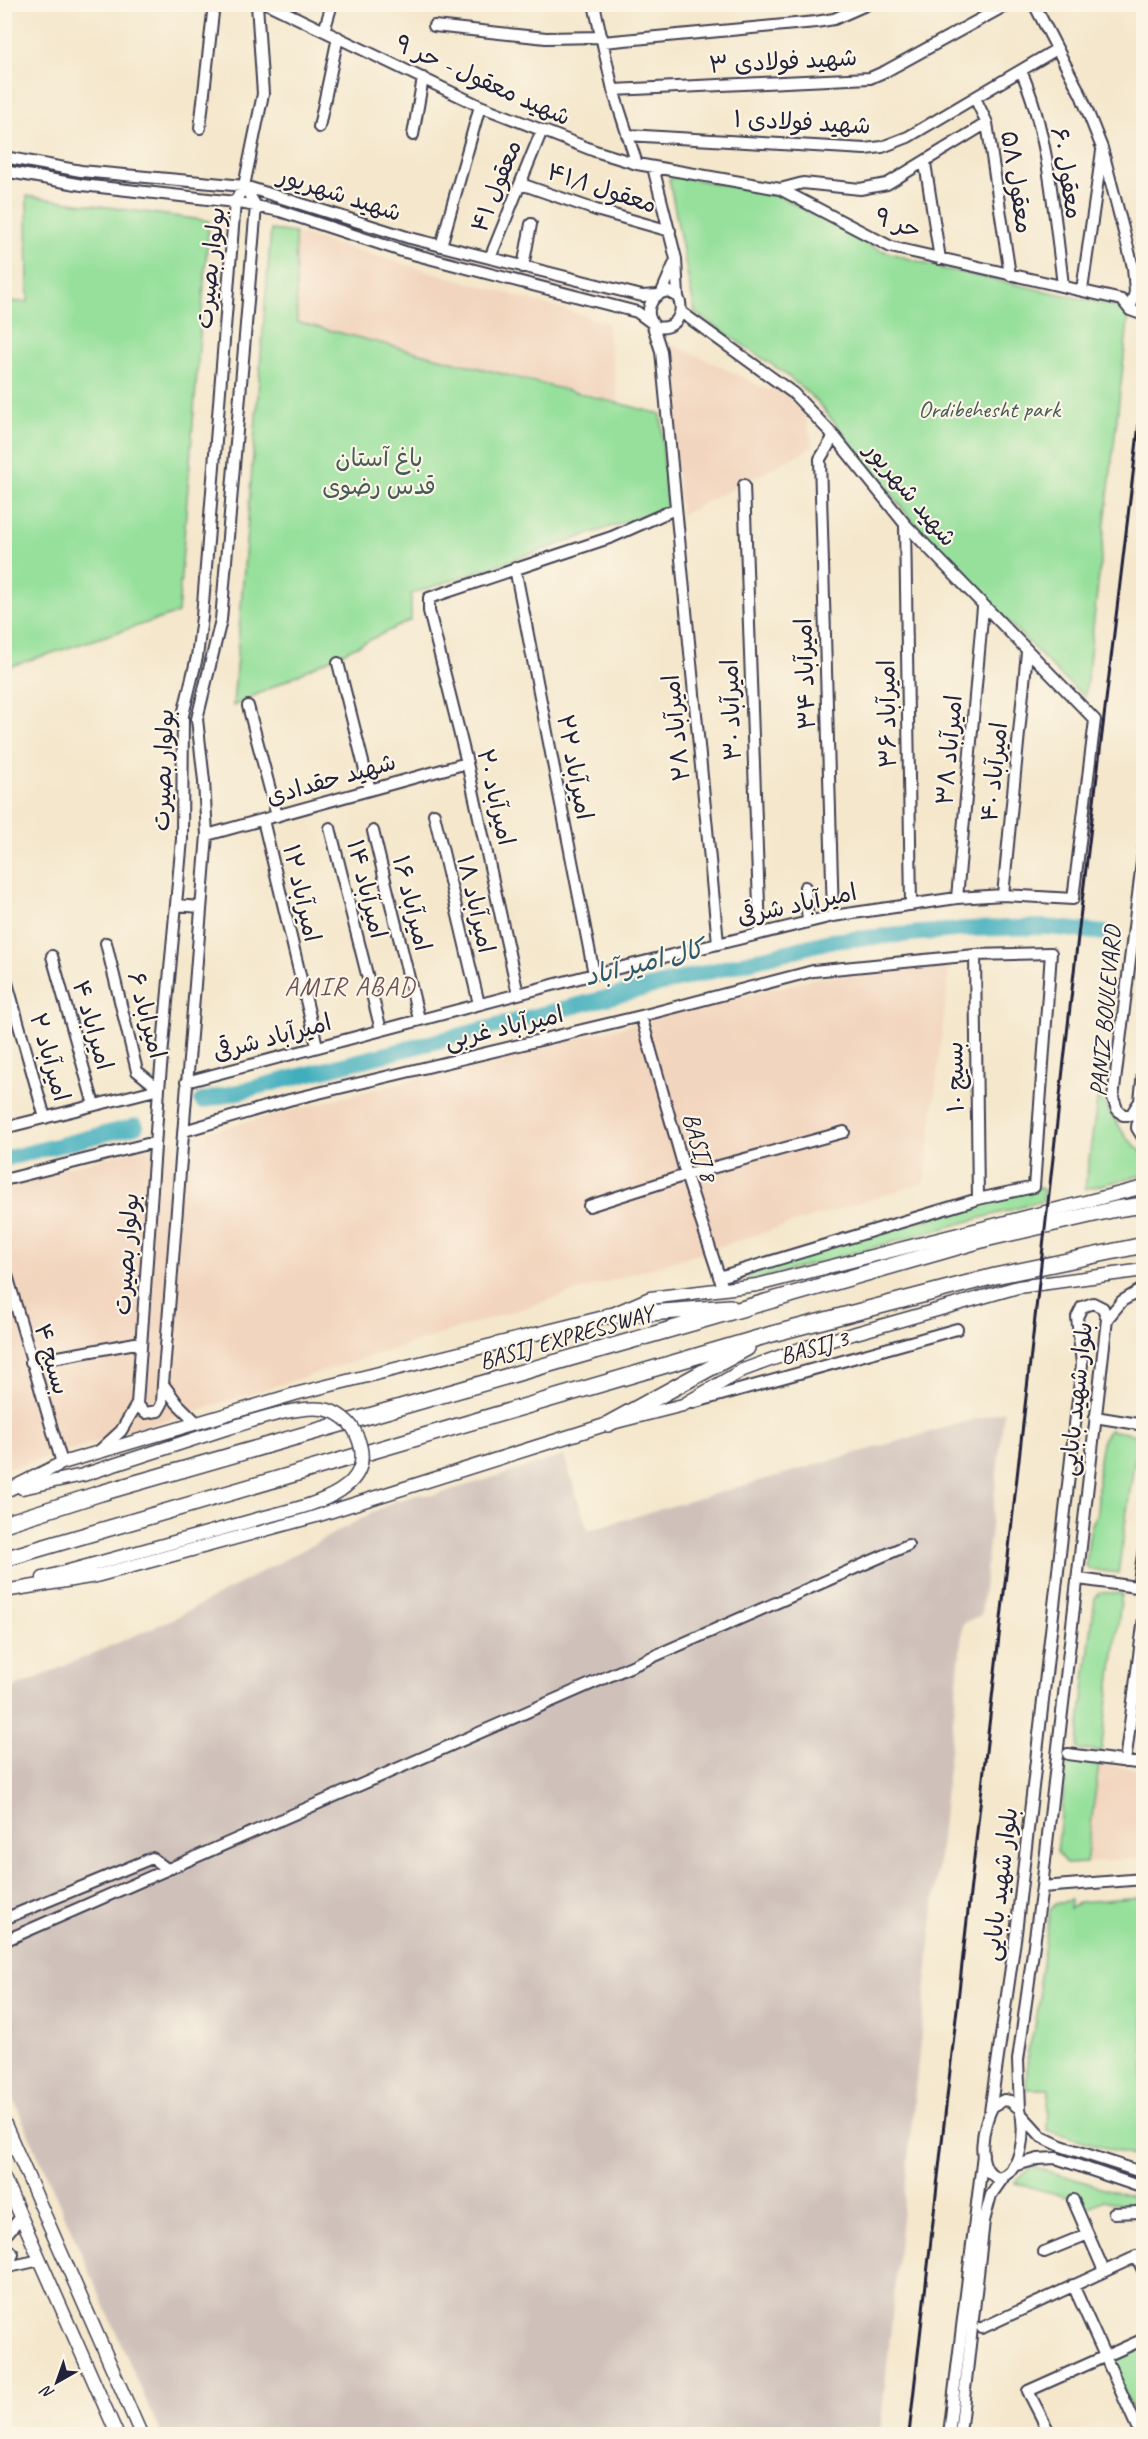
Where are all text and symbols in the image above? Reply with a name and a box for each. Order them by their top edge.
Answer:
street label: شهید معقول - حر ۹ [391,28,575,132]
street label: شهید فولادی ۳ [708,42,858,80]
street label: شهید فولادی ۱ [733,103,871,141]
street label: معقول ۶۰ [1044,125,1090,221]
street label: معقول ۵۸ [994,128,1040,236]
street label: معقول ۴۱ [464,135,528,237]
street label: معقول ۴۱/۱ [543,156,661,220]
street label: شهید شهریور [273,159,405,228]
street label: حر ۹ [871,201,925,245]
street label: بولوار بصیرت [189,205,232,331]
park label: Ordibehesht park [918,394,1062,424]
street label: شهید شهریور [857,434,963,553]
park label: باغ آستان قدس رضوی [322,443,436,501]
street label: امیرآباد ۳۴ [788,618,822,730]
street label: امیرآباد ۳۰ [714,659,748,761]
street label: امیرآباد ۳۶ [871,660,903,768]
street label: امیرآباد ۲۸ [655,673,697,783]
street label: امیرآباد ۳۸ [929,694,969,806]
street label: بولوار بصیرت [146,708,181,832]
street label: امیرآباد ۲۲ [550,712,600,822]
street label: امیرآباد ۴۰ [974,721,1014,823]
street label: شهید حقدادی [263,746,399,812]
street label: امیرآباد ۲۰ [470,746,522,848]
street label: امیرآباد ۱۴ [340,836,394,942]
street label: امیرآباد ۱۲ [276,841,328,945]
street label: امیرآباد ۱۶ [386,852,438,954]
street label: امیرآباد ۱۸ [450,852,502,956]
street label: امیرآباد شرقی [735,877,859,931]
street label: PANIZ BOULEVARD [1083,922,1128,1098]
water label: کال امیر آباد [581,931,712,993]
street label: امیراباد ۶ [121,968,173,1062]
district label: AMIR ABAD [284,970,416,1003]
street label: امیراباد ۴ [66,977,120,1073]
street label: امیرآباد غربی [442,999,566,1055]
street label: امیرآباد شرقی [210,1007,334,1067]
street label: امیرآباد ۲ [23,1009,77,1105]
street label: بسیج ۱۰ [939,1041,972,1113]
street label: BASIJ 8 [676,1109,725,1187]
street label: بولوار بصیرت [107,1192,146,1316]
street label: BASIJ EXPRESSWAY [476,1297,661,1376]
street label: بسیج ۴ [27,1320,76,1398]
street label: بلوار شهید بابایی [1053,1321,1099,1477]
street label: BASIJ 3 [776,1322,854,1371]
street label: بلوار شهید بابایی [976,1805,1024,1963]
north arrow [27,2352,87,2412]
text: N [35,2380,58,2404]

